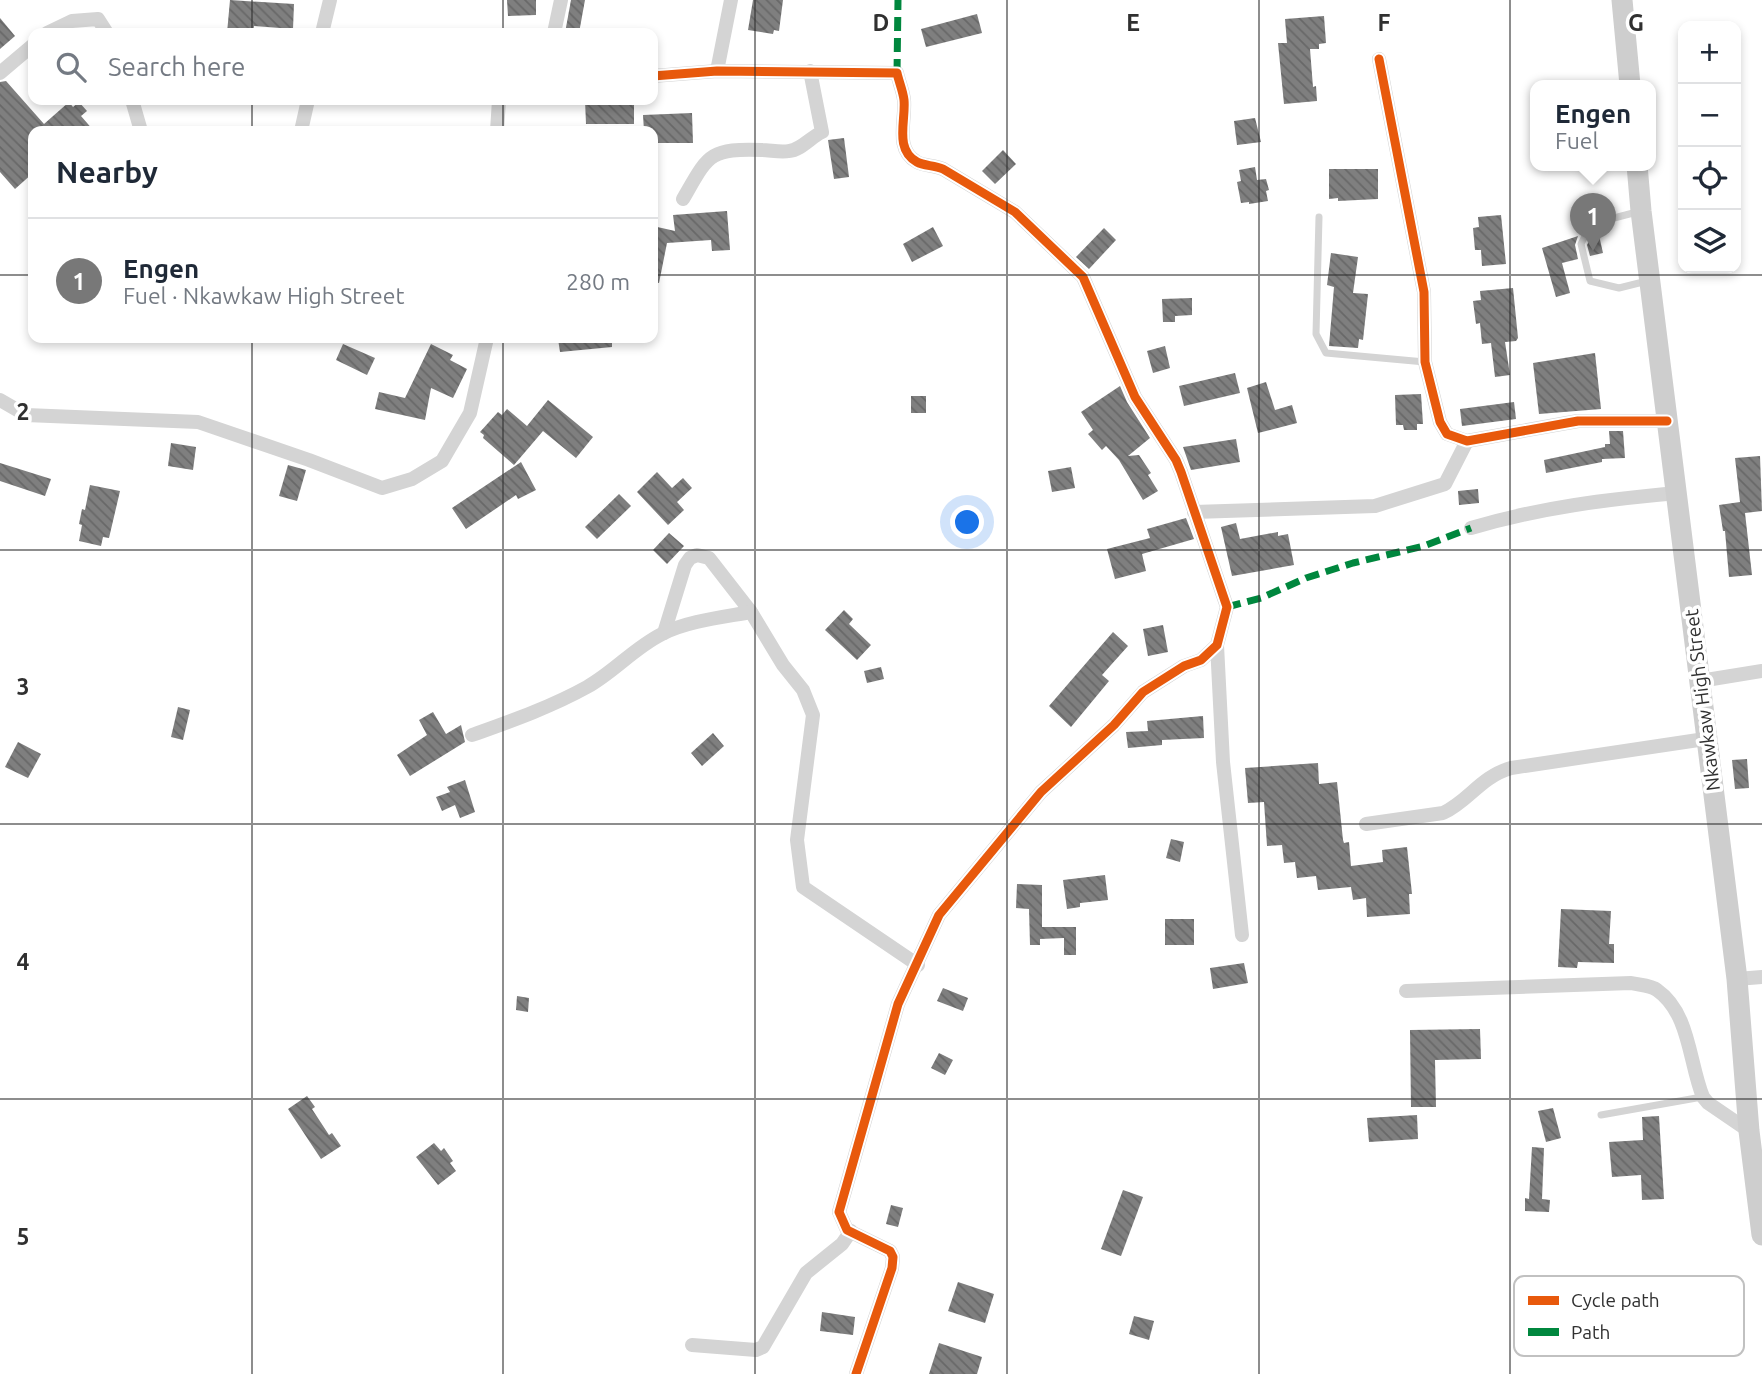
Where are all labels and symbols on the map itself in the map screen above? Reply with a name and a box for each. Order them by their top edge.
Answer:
text: D [873,10,889,35]
text: E [1126,10,1140,35]
text: F [1378,10,1391,35]
text: G [1628,10,1644,35]
pin: 1 [1570,193,1616,251]
text: 2 [17,399,29,424]
your location [950,505,984,539]
street label: Nkawkaw High Street [1680,607,1724,792]
text: 3 [17,674,29,699]
text: 4 [17,949,30,974]
text: 5 [17,1224,29,1249]
legend [1514,1276,1744,1356]
text: Cycle path [1571,1289,1660,1311]
text: Path [1571,1321,1610,1343]

